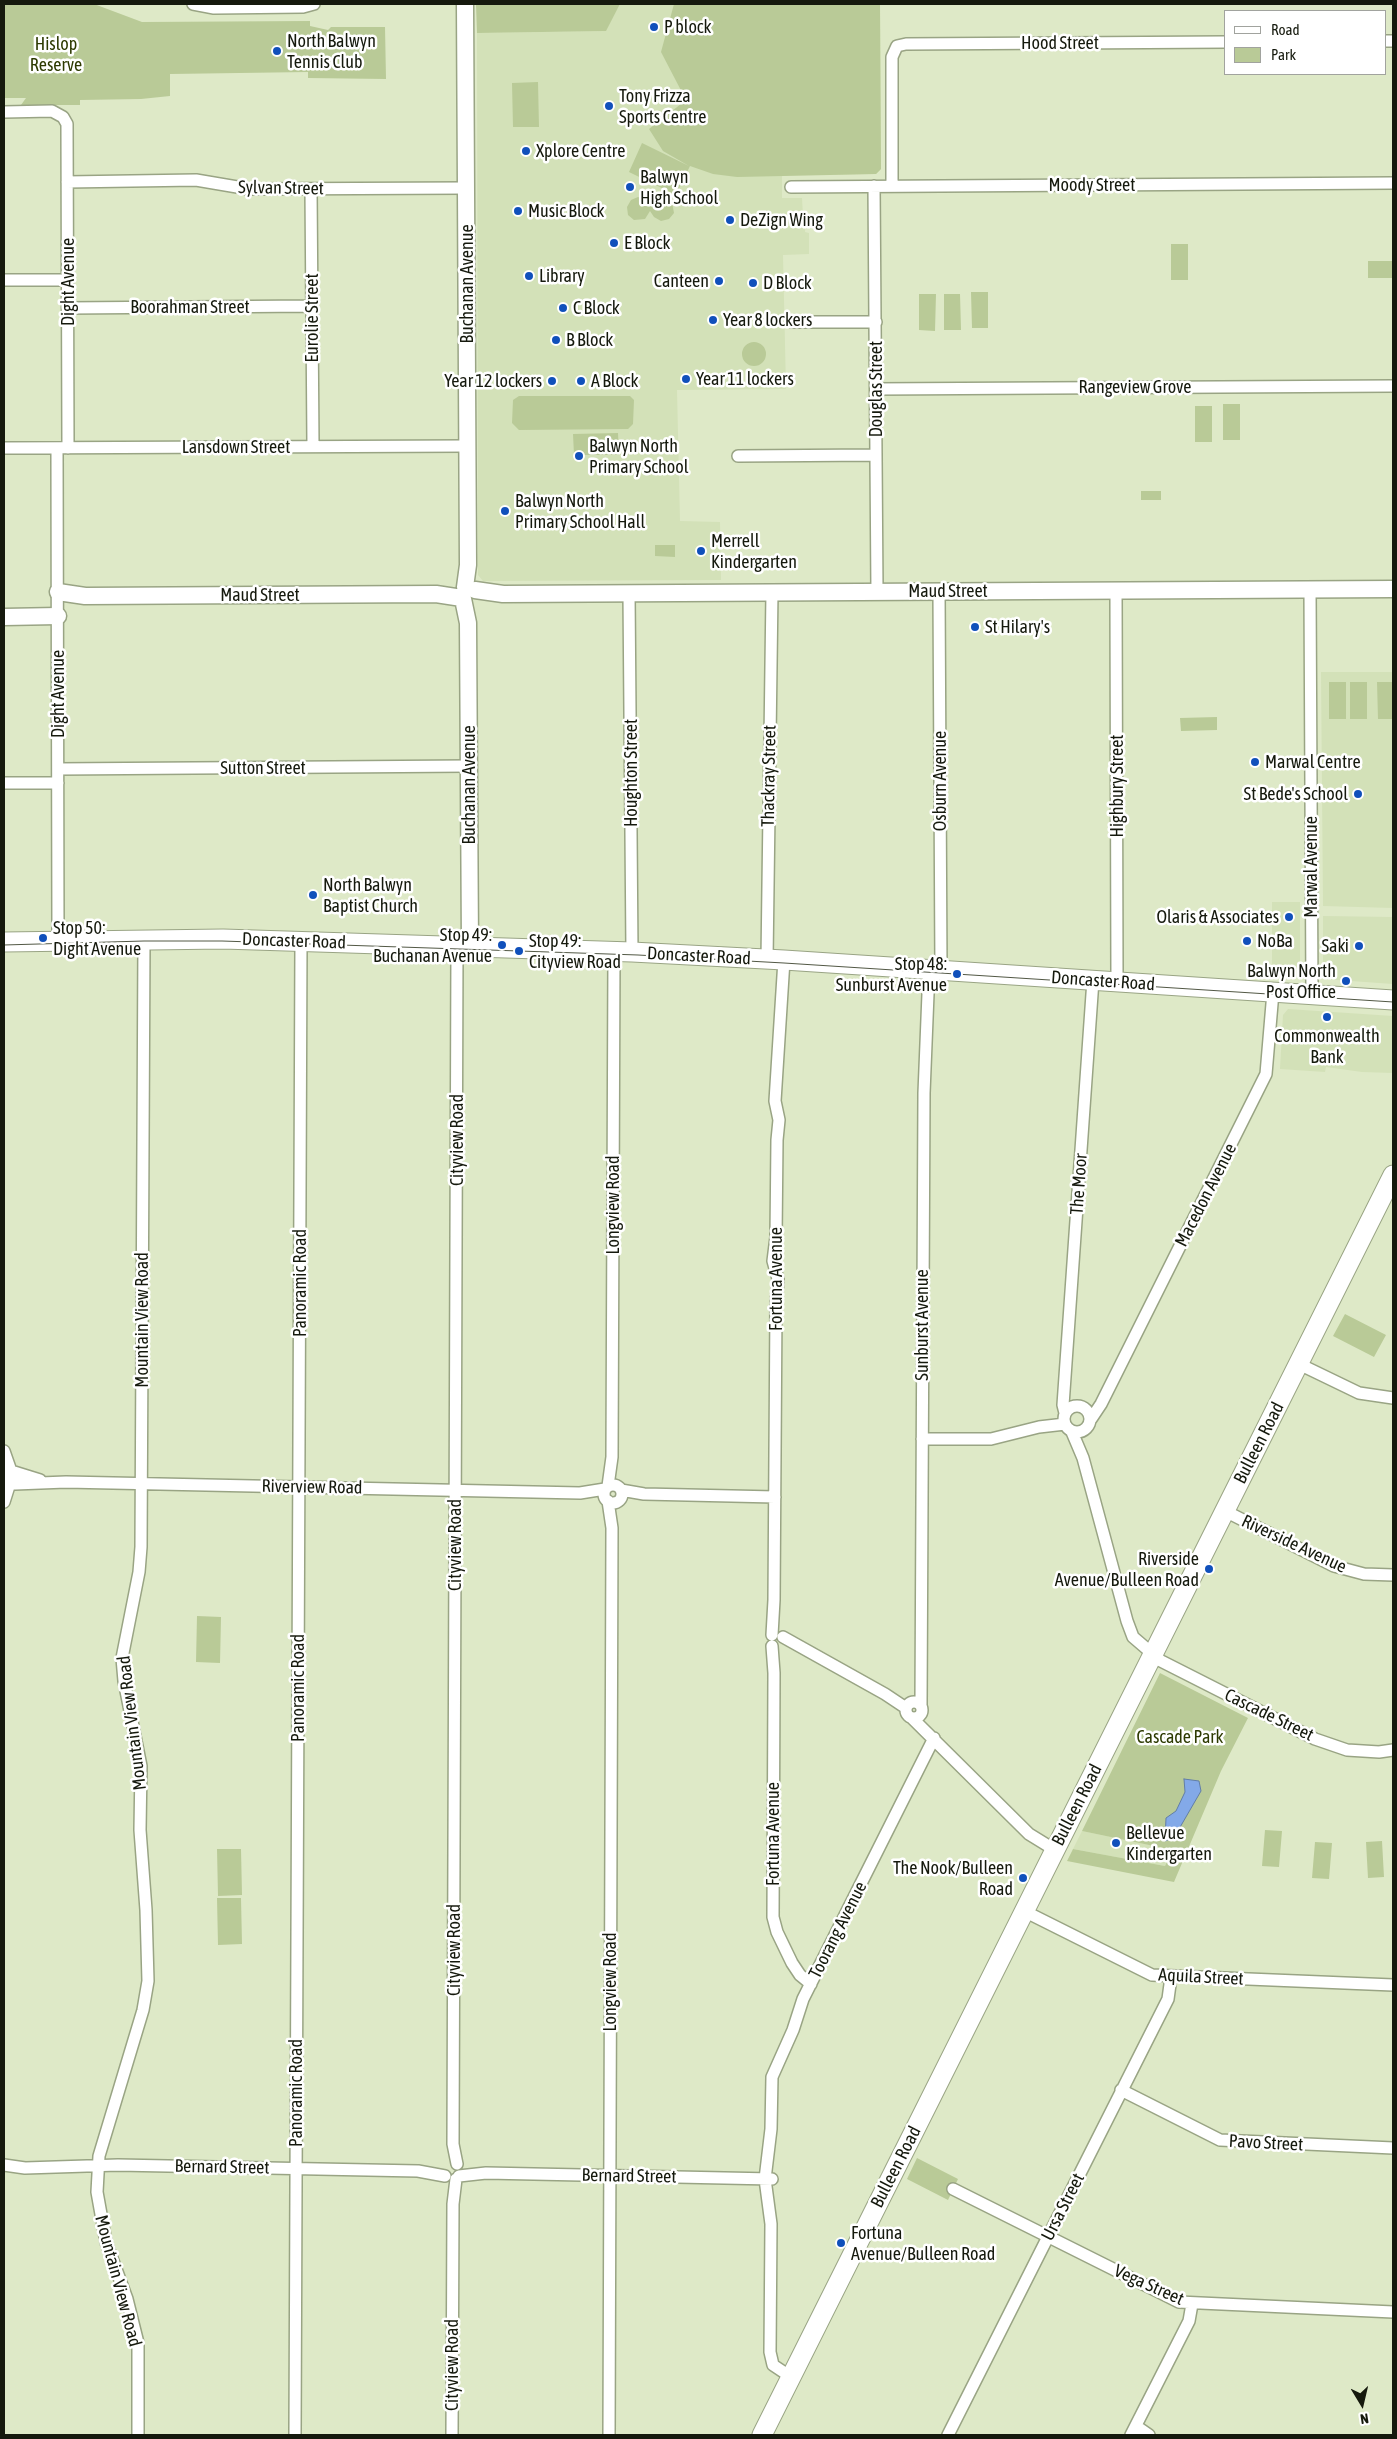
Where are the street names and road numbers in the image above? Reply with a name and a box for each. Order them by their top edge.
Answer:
street label: Hood Street [1021,32,1099,54]
street label: Moody Street [1049,174,1135,196]
street label: Sylvan Street [238,176,324,200]
street label: Buchanan Avenue [456,224,478,344]
street label: Dight Avenue [57,238,79,326]
street label: Eurolie Street [301,273,323,363]
street label: Boorahman Street [130,296,250,318]
street label: Douglas Street [865,341,887,437]
street label: Rangeview Grove [1079,376,1191,398]
street label: Lansdown Street [182,436,290,458]
street label: Maud Street [908,580,988,602]
street label: Maud Street [220,584,300,606]
street label: Dight Avenue [47,650,69,738]
street label: Houghton Street [620,719,642,827]
street label: Buchanan Avenue [458,725,480,845]
street label: Thackray Street [757,725,781,827]
street label: Osburn Avenue [929,731,951,831]
street label: Highbury Street [1106,735,1128,837]
street label: Sutton Street [220,757,306,779]
street label: Marwal Avenue [1300,816,1322,918]
street label: Doncaster Road [242,928,346,954]
street label: Doncaster Road [647,942,751,970]
street label: Doncaster Road [1050,967,1156,995]
street label: Cityview Road [446,1094,468,1186]
street label: Macedon Avenue [1171,1140,1241,1250]
street label: The Moor [1066,1153,1092,1215]
street label: Longview Road [602,1155,624,1255]
street label: Fortuna Avenue [765,1227,787,1331]
street label: Panoramic Road [289,1229,311,1337]
street label: Mountain View Road [131,1252,153,1388]
street label: Sunburst Avenue [911,1269,933,1381]
street label: Bulleen Road [1229,1399,1289,1487]
street label: Riverview Road [261,1475,363,1499]
street label: Cityview Road [444,1499,466,1591]
street label: Riverside Avenue [1238,1510,1350,1578]
street label: Panoramic Road [287,1634,309,1742]
street label: Mountain View Road [113,1655,151,1791]
street label: Cascade Street [1221,1684,1317,1746]
street label: Bulleen Road [1047,1761,1107,1849]
street label: Fortuna Avenue [762,1782,784,1886]
street label: Toorang Avenue [804,1878,872,1982]
street label: Cityview Road [443,1904,465,1996]
street label: Longview Road [599,1932,621,2032]
street label: Aquila Street [1158,1964,1244,1990]
street label: Panoramic Road [285,2039,307,2147]
street label: Bulleen Road [866,2123,926,2211]
street label: Pavo Street [1228,2130,1304,2156]
street label: Bernard Street [174,2155,270,2179]
street label: Bernard Street [581,2164,677,2188]
street label: Ursa Street [1037,2170,1089,2244]
street label: Mountain View Road [90,2213,146,2349]
street label: Vega Street [1111,2260,1187,2310]
street label: Cityview Road [441,2319,463,2411]

